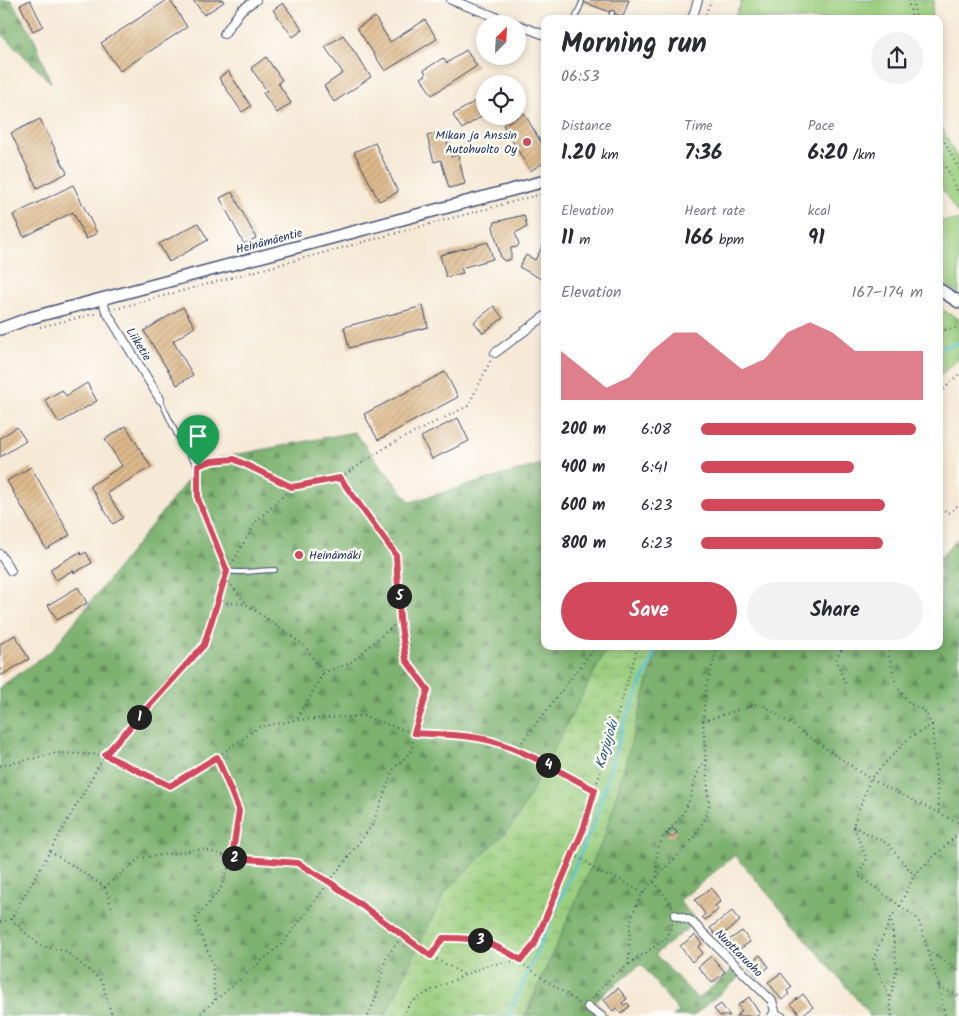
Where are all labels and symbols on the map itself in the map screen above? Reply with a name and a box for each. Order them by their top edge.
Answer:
north arrow [476,15,526,65]
place label: Mikan ja Anssin Autohuolto Oy [436,126,517,159]
marker: Mikan ja Anssin Autohuolto Oy [521,136,533,148]
street label: Heinämäentie [234,223,305,259]
street label: Liiketie [121,324,157,365]
pin [177,415,219,466]
place label: Heinämäki [309,546,362,565]
marker: Heinämäki [293,549,305,561]
pin: 5 [386,584,412,608]
pin: 1 [126,704,152,730]
water label: Karjujoki [589,715,626,771]
pin: 4 [536,752,560,778]
pin: 2 [222,846,246,870]
street label: Nuottaruoho [710,925,767,982]
pin: 3 [468,928,492,952]

